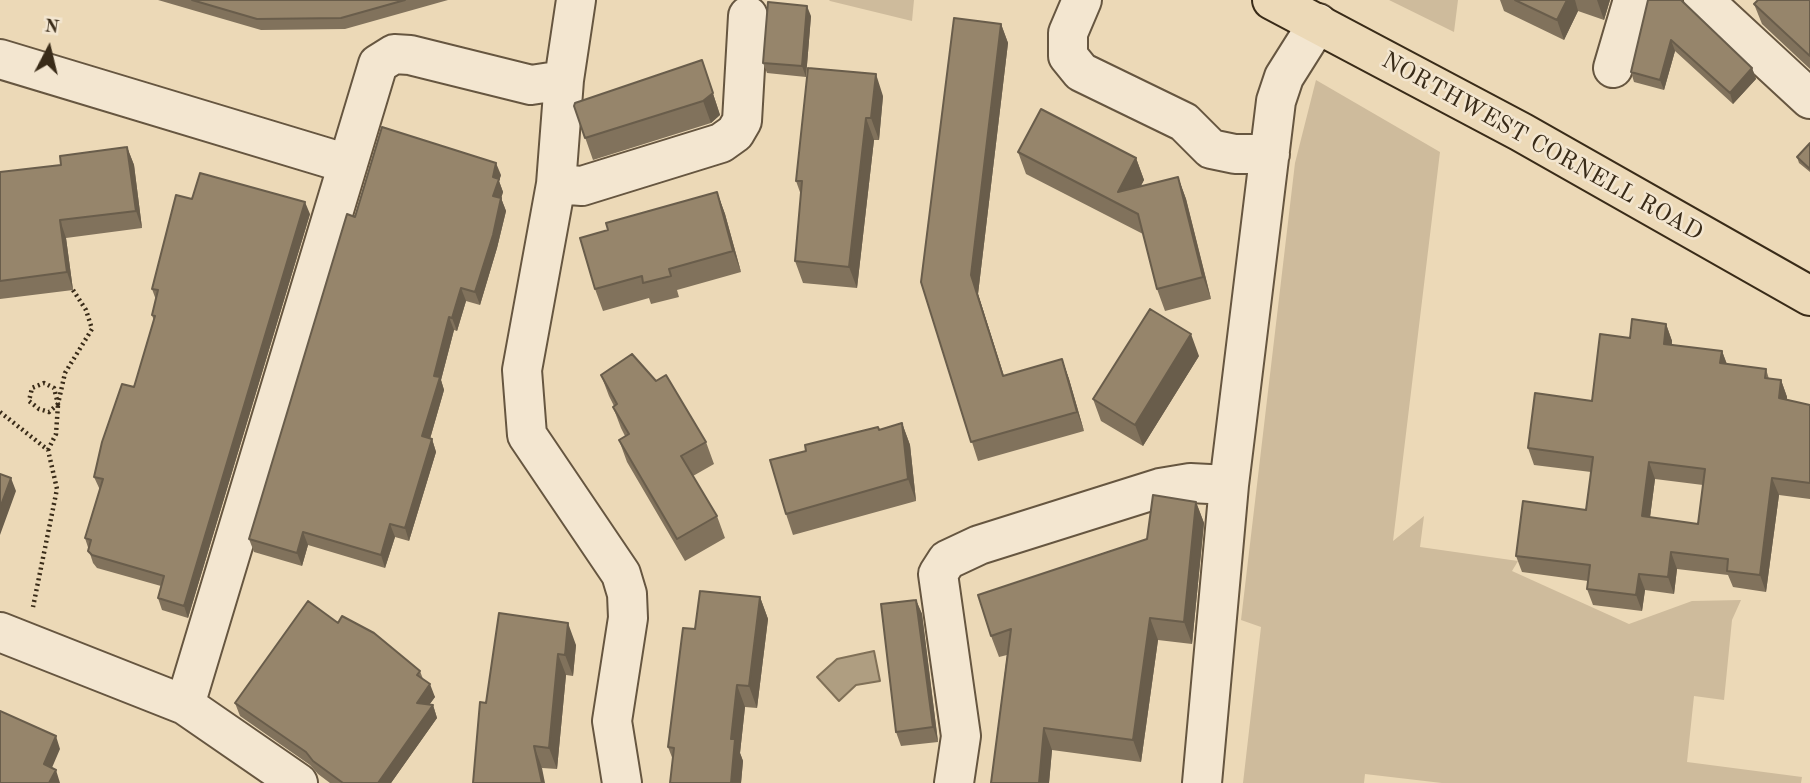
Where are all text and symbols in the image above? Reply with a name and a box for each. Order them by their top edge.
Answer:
north arrow [14,14,84,84]
text: N [43,17,60,38]
street label: NORTHWEST CORNELL ROAD [1376,46,1708,248]

